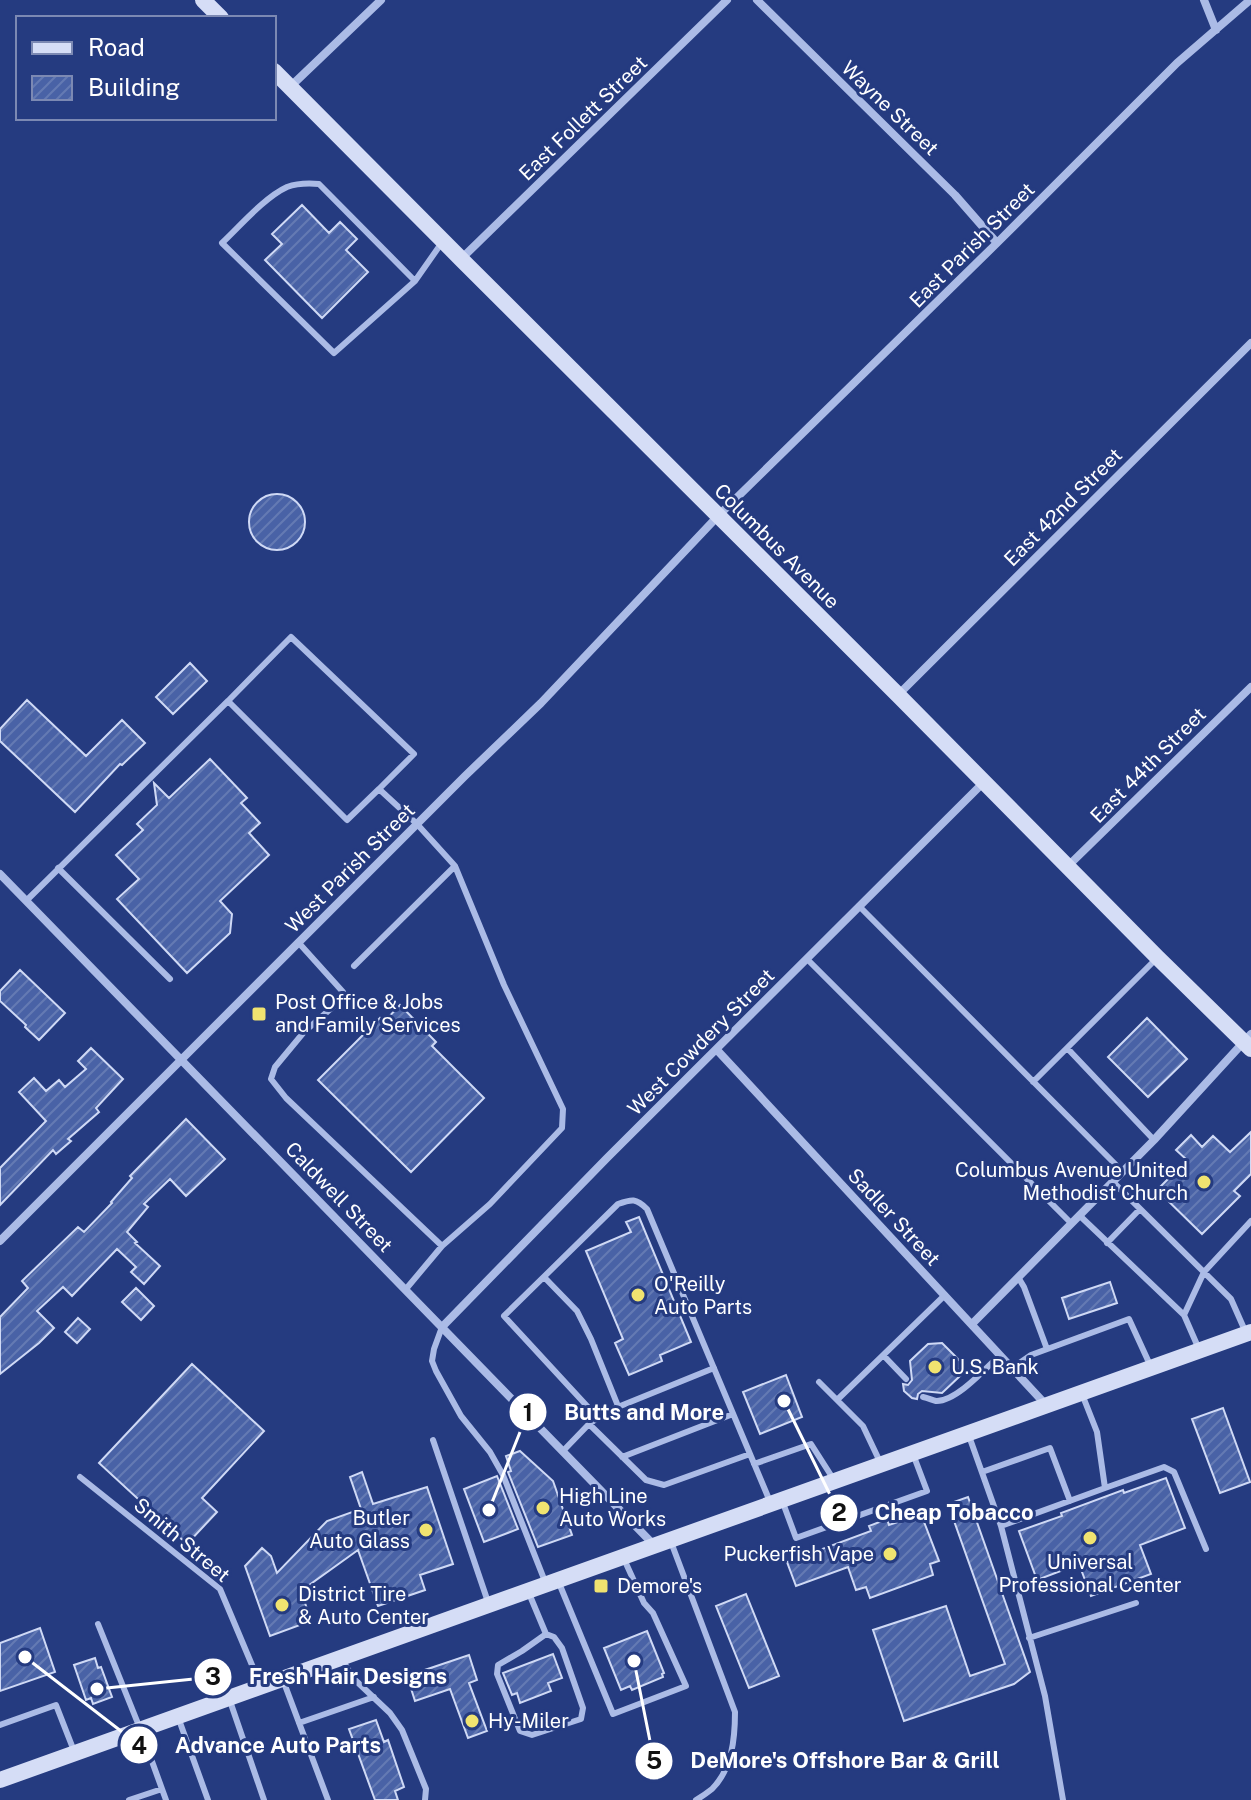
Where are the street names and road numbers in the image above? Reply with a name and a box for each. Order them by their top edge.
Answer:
street label: East Follett Street [514,51,652,185]
street label: Wayne Street [836,56,944,160]
street label: East Parish Street [904,177,1040,313]
street label: East 42nd Street [999,443,1127,571]
street label: Columbus Avenue [709,478,845,614]
street label: East 44th Street [1085,702,1211,828]
street label: West Parish Street [280,798,420,938]
street label: West Cowdery Street [623,964,779,1120]
street label: Caldwell Street [280,1137,398,1257]
street label: Sadler Street [843,1163,945,1271]
street label: Smith Street [129,1493,235,1587]

